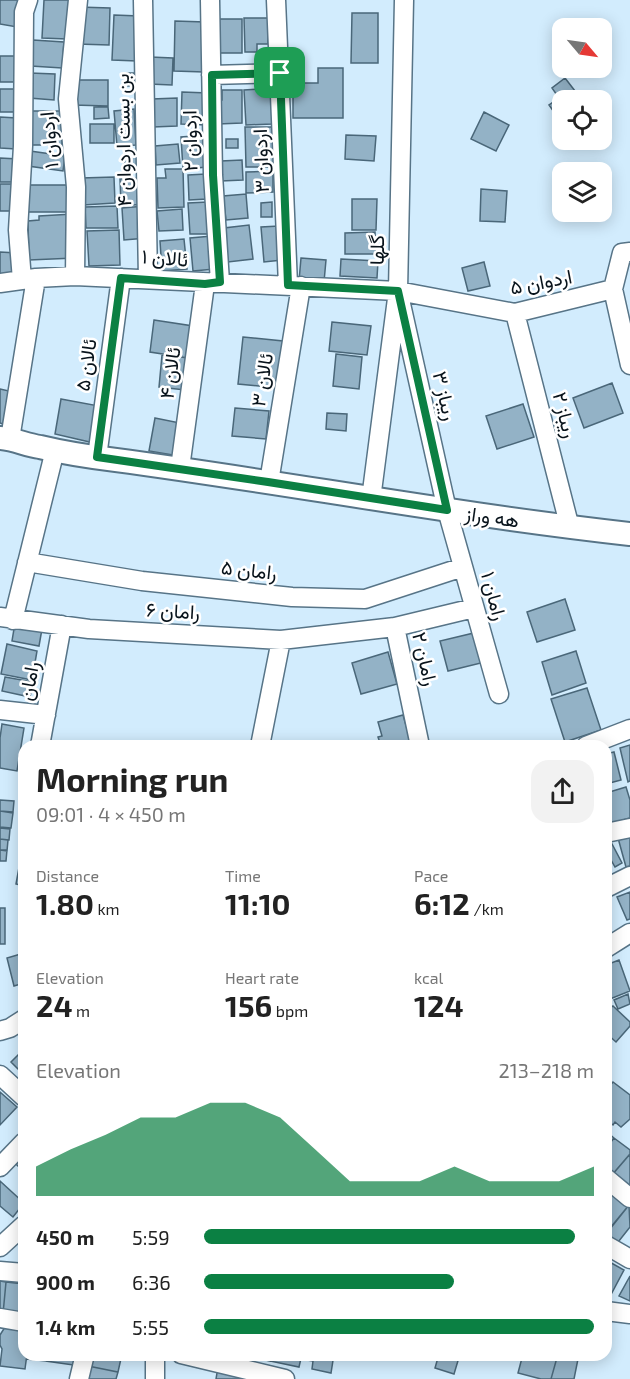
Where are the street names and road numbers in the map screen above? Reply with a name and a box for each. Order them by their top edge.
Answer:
street label: بن بست اردوان ۴ [109,73,137,207]
street label: اردوان ۲ [176,110,204,172]
street label: اردوان ۱ [34,111,64,169]
street label: اردوان ۳ [247,128,275,194]
street label: گلها [364,234,390,265]
street label: ئالان ۱ [141,243,189,271]
street label: اردوان ۵ [508,263,574,301]
street label: ئالان ۵ [69,337,101,393]
street label: ئالان ۴ [153,345,185,400]
street label: ئالان ۳ [245,351,277,408]
street label: ریباز ۳ [427,369,463,423]
street label: ریباز ۲ [547,389,583,441]
street label: هه وراز [462,500,521,534]
street label: رامان ۵ [220,554,278,586]
street label: رامان ۱ [475,569,513,623]
street label: رامان ۶ [145,597,201,625]
street label: رامان ۲ [406,630,444,688]
street label: رامان [13,659,45,703]

